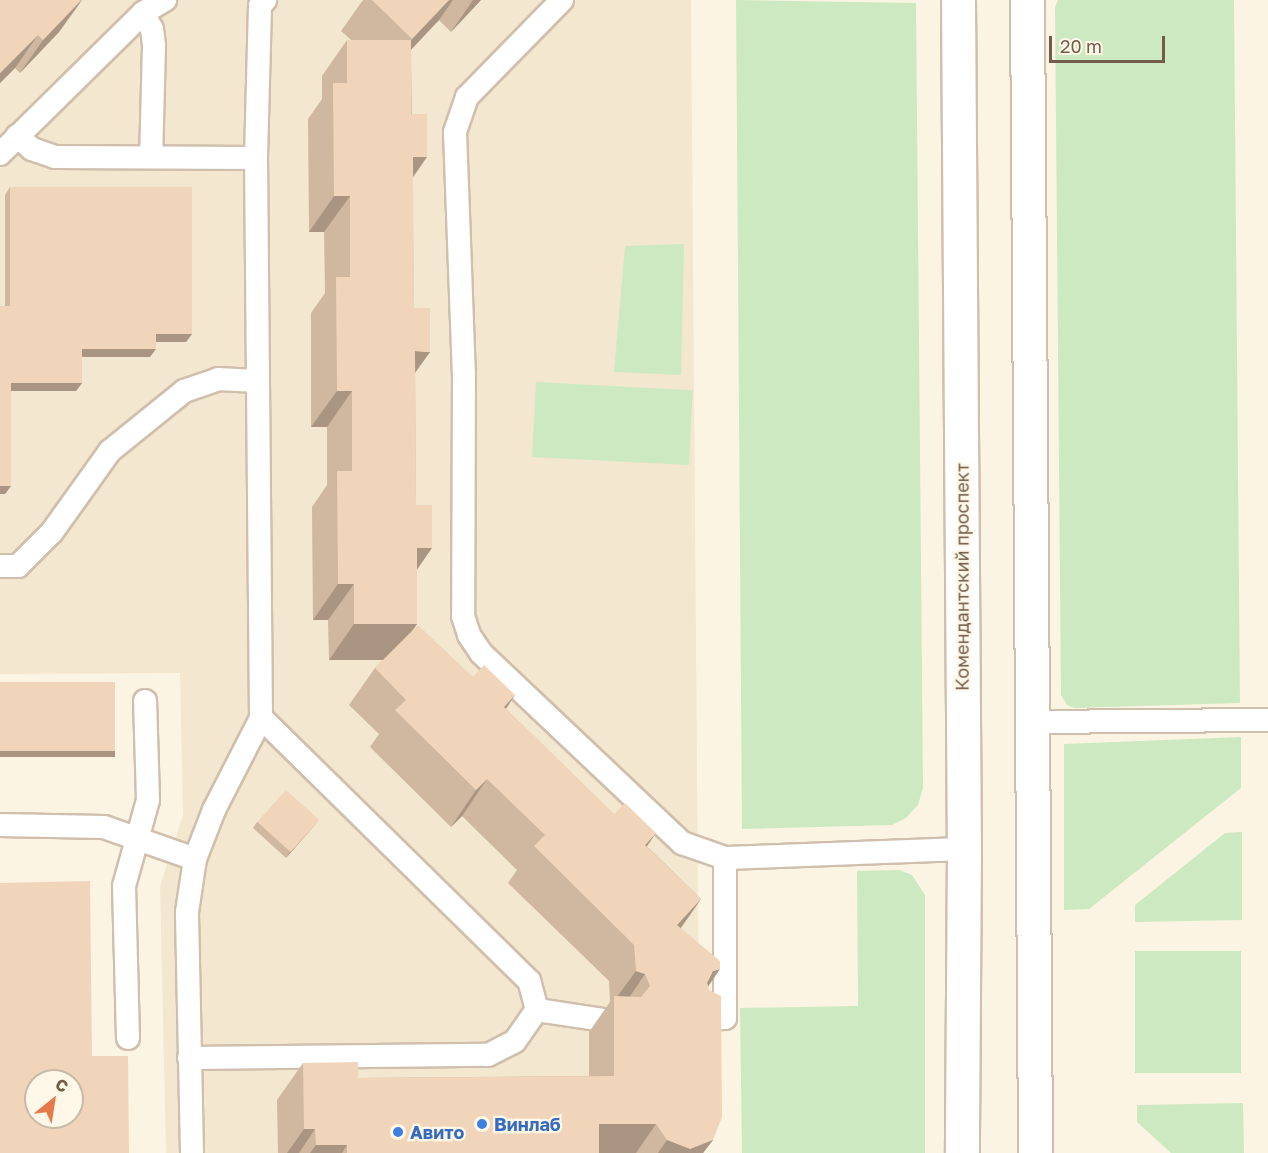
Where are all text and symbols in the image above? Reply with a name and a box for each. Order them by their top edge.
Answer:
scale bar [1052,24,1168,62]
text: 20 m [1060,35,1102,57]
street label: Комендантский проспект [951,463,973,691]
north arrow [24,1069,84,1129]
text: С [52,1074,72,1097]
place label: Винлаб [494,1113,561,1135]
marker: Винлаб [475,1117,489,1131]
place label: Авито [410,1121,464,1143]
marker: Авито [391,1125,405,1139]

